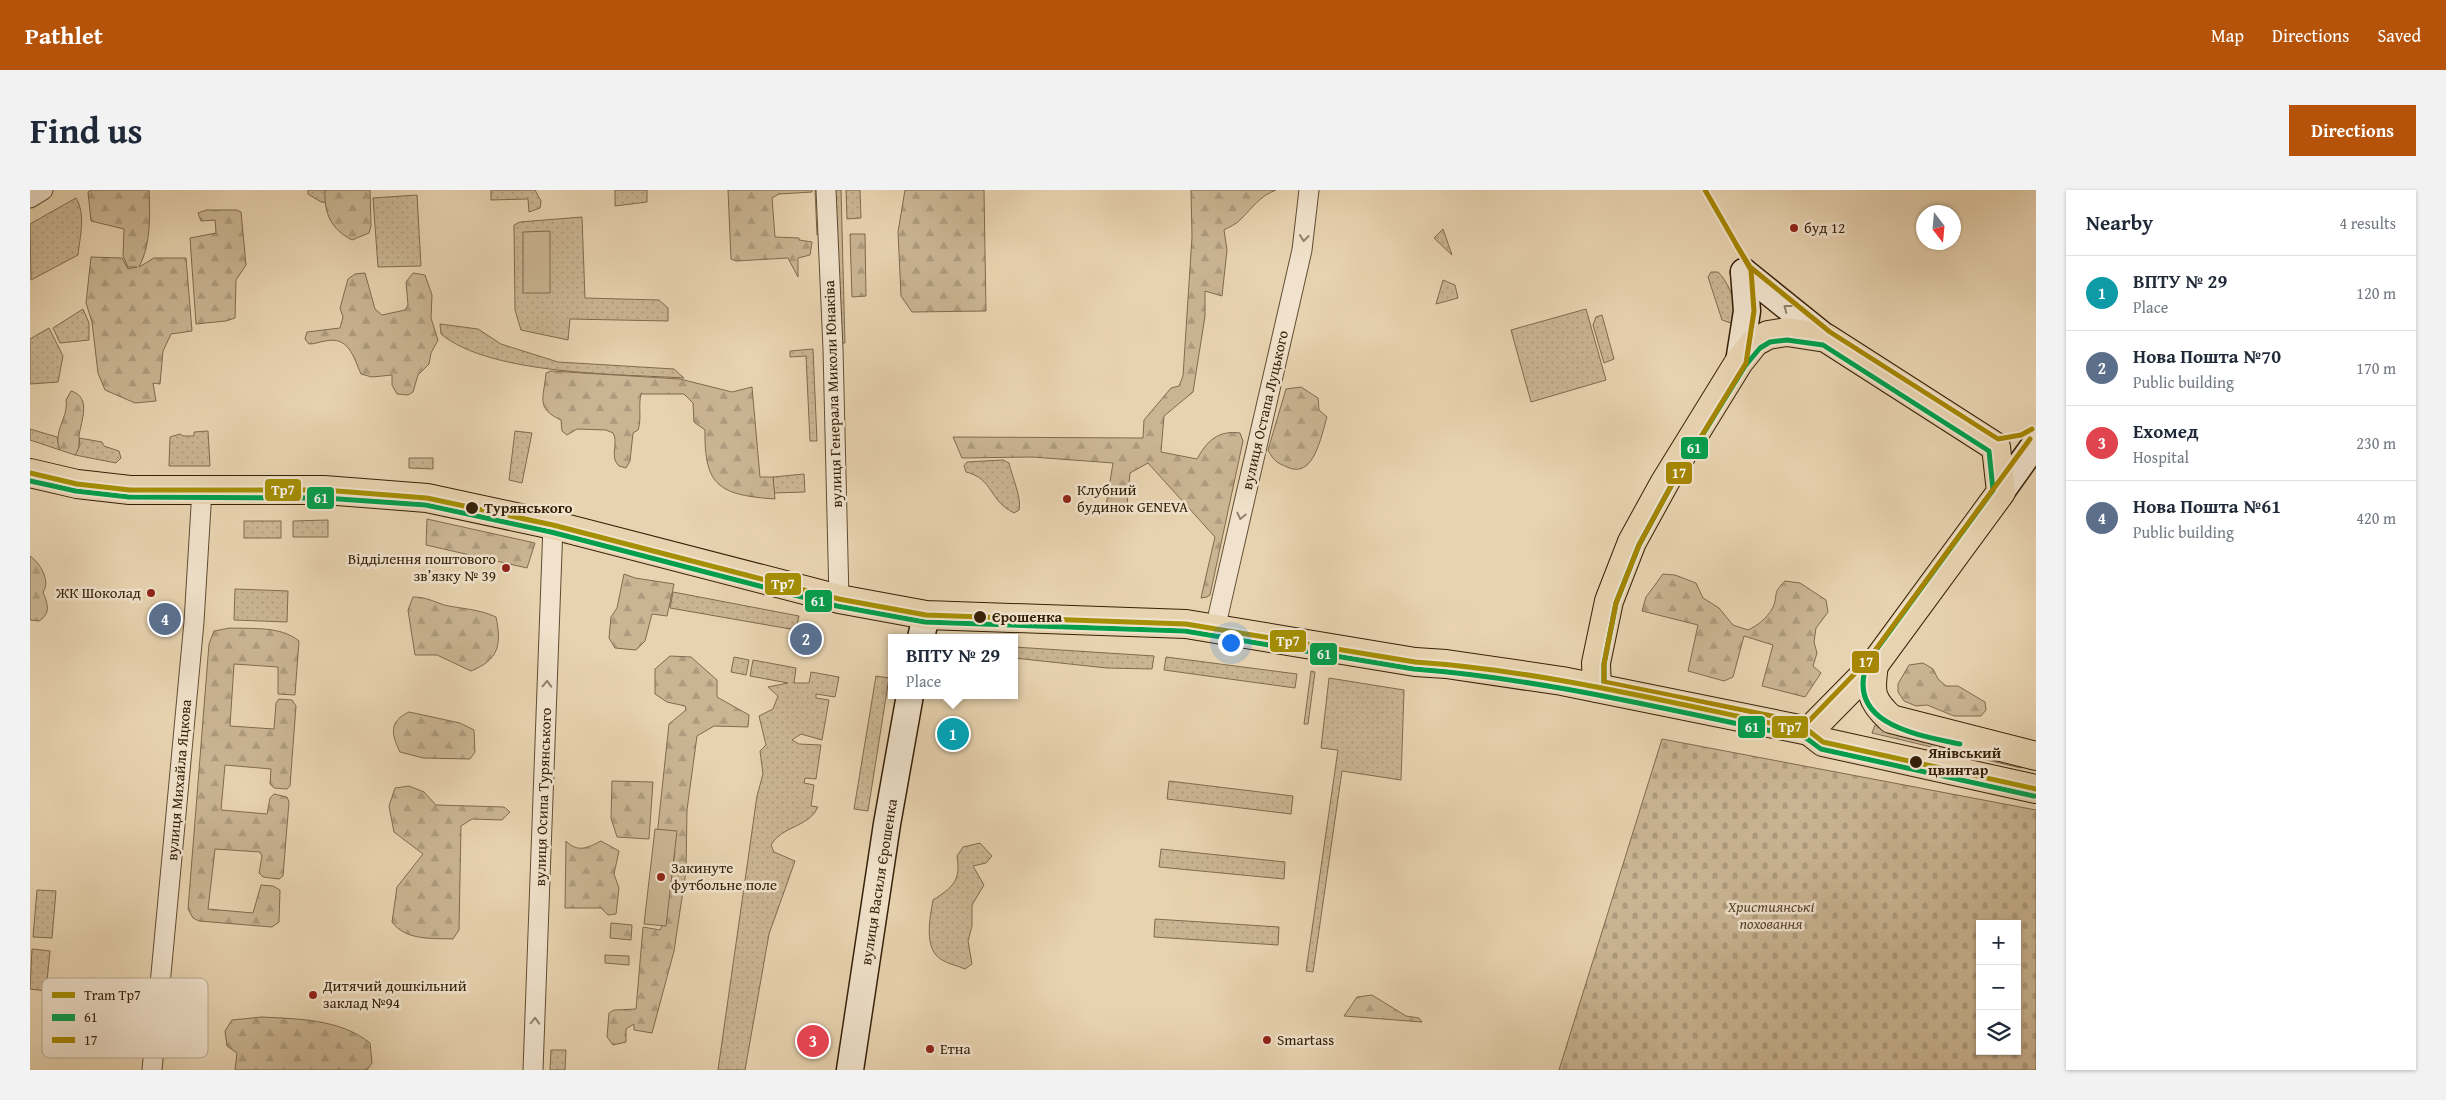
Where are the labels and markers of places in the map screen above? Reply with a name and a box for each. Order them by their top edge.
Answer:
place label: буд 12 [1804,217,1845,238]
marker: буд 12 [1788,222,1800,234]
place label: Клубний будинок GENEVA [1077,479,1188,517]
marker: Клубний будинок GENEVA [1061,493,1073,505]
place label: Турянського [484,497,572,518]
marker: Турянського [464,500,480,516]
place label: Відділення поштового зв’язку № 39 [348,548,496,586]
marker: Відділення поштового зв’язку № 39 [500,562,512,574]
place label: ЖК Шоколад [55,582,141,603]
marker: ЖК Шоколад [145,587,157,599]
pin: 4 [149,600,181,638]
place label: Єрошенка [992,606,1063,627]
marker: Єрошенка [972,609,988,625]
pin: 2 [790,620,822,658]
pin: 1 [937,715,969,753]
place label: Янівський цвинтар [1927,742,2002,780]
marker: Янівський цвинтар [1908,754,1924,770]
place label: Закинуте футбольне поле [671,857,777,895]
marker: Закинуте футбольне поле [655,871,667,883]
place label: Дитячий дошкільний заклад №94 [322,975,467,1013]
marker: Дитячий дошкільний заклад №94 [307,989,319,1001]
pin: 3 [797,1022,829,1060]
place label: Smartass [1277,1029,1334,1050]
marker: Smartass [1261,1034,1273,1046]
place label: Етна [940,1038,972,1059]
marker: Етна [924,1043,936,1055]

